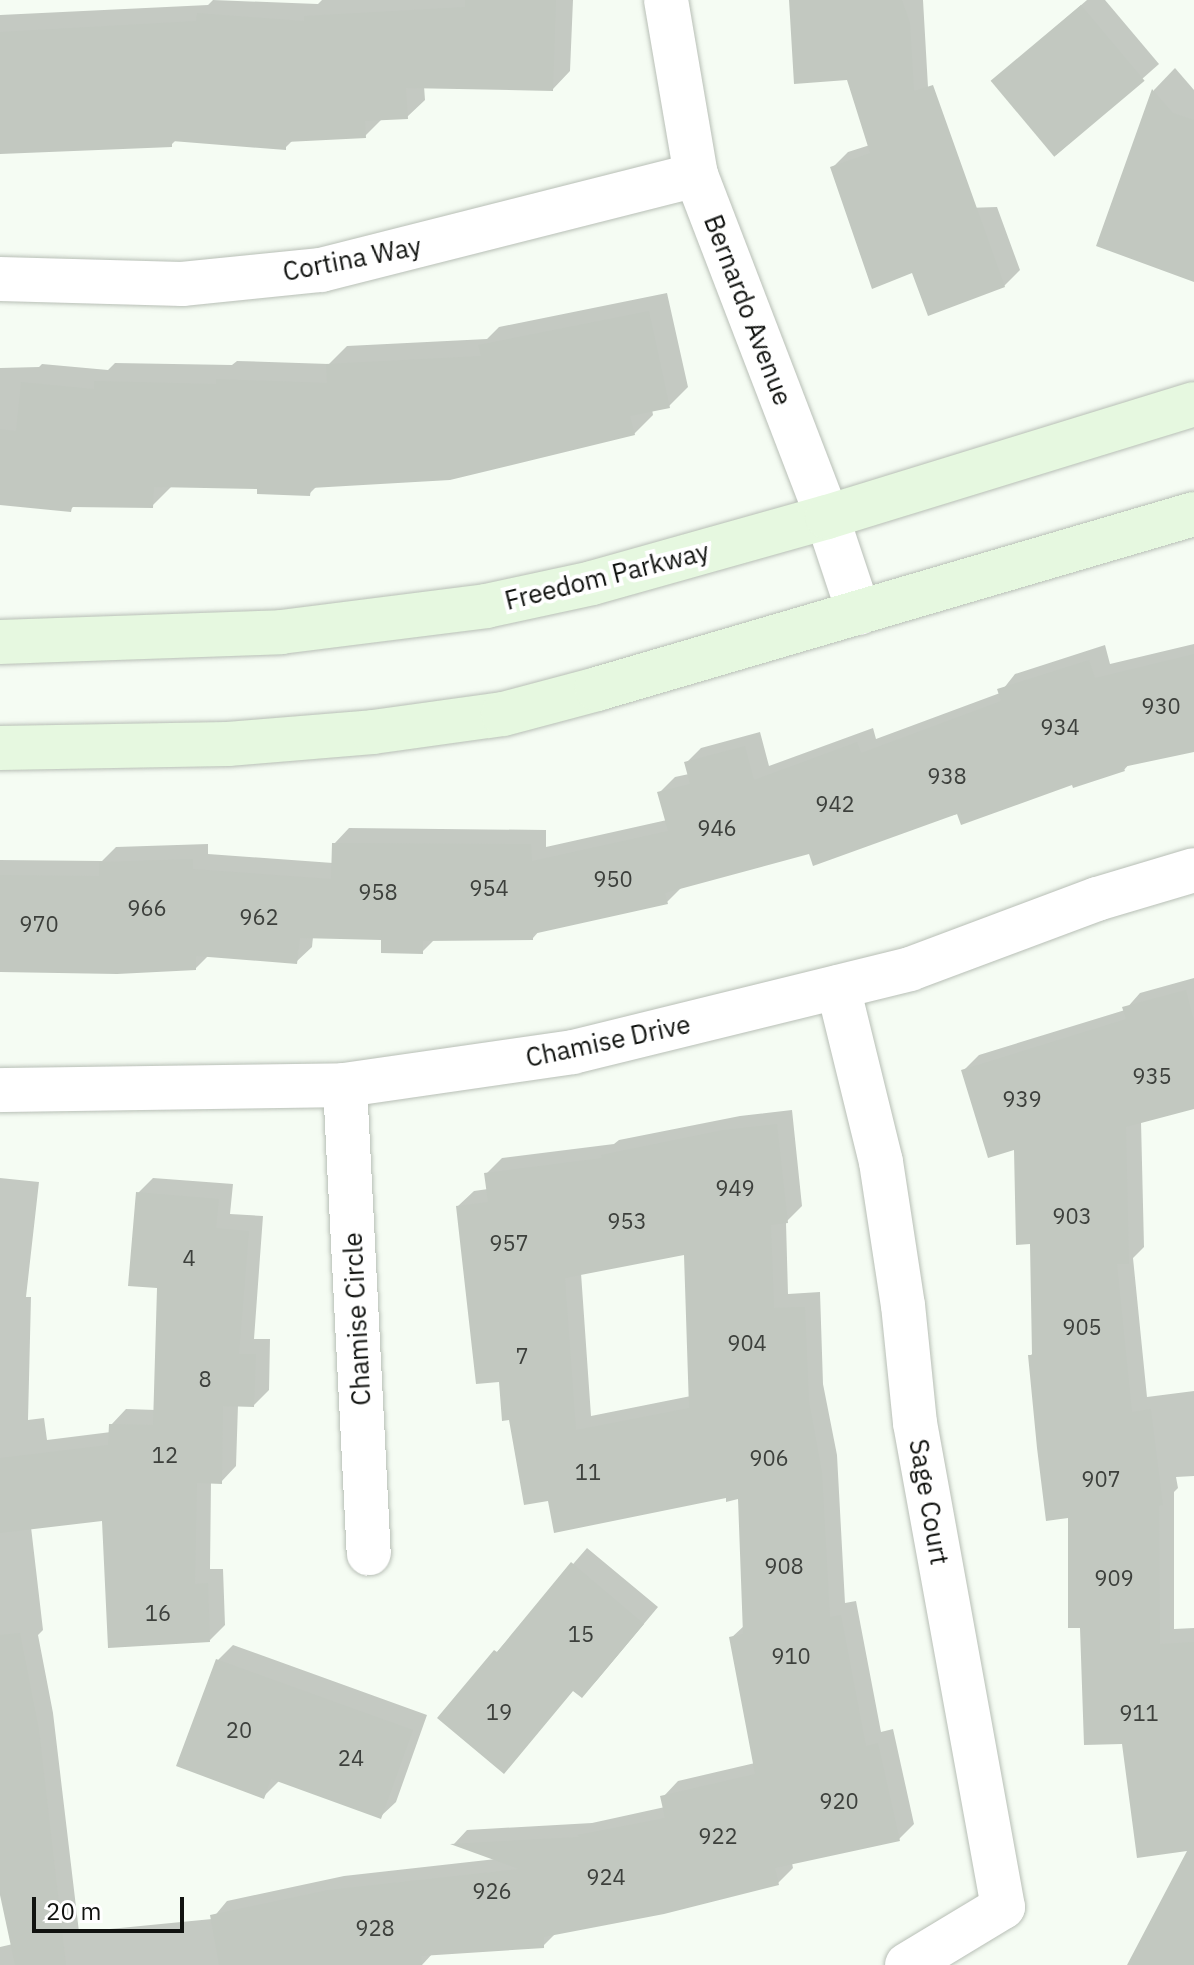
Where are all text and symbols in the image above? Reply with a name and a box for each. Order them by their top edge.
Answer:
street label: Bernardo Avenue [697,210,799,410]
street label: Cortina Way [280,230,424,288]
street label: Freedom Parkway [502,536,712,616]
house number: 930 [1141,693,1181,719]
house number: 934 [1040,714,1080,740]
house number: 938 [927,763,967,789]
house number: 942 [815,791,855,817]
house number: 946 [697,815,737,841]
house number: 950 [593,866,633,892]
house number: 954 [469,875,509,901]
house number: 958 [358,879,398,905]
house number: 966 [127,895,167,921]
house number: 962 [239,904,279,930]
house number: 970 [19,911,59,937]
street label: Chamise Drive [523,1008,693,1074]
house number: 935 [1132,1063,1172,1089]
house number: 939 [1002,1086,1042,1112]
house number: 949 [715,1175,755,1201]
house number: 903 [1052,1203,1092,1229]
house number: 953 [607,1208,647,1234]
house number: 957 [489,1230,529,1256]
street label: Chamise Circle [337,1232,377,1406]
house number: 4 [182,1245,196,1271]
house number: 905 [1062,1314,1102,1340]
house number: 904 [727,1330,767,1356]
house number: 7 [515,1343,529,1369]
house number: 8 [198,1366,212,1392]
street label: Sage Court [903,1437,955,1567]
house number: 12 [152,1442,178,1468]
house number: 906 [749,1445,789,1471]
house number: 11 [575,1459,601,1485]
house number: 907 [1081,1466,1121,1492]
house number: 908 [764,1553,804,1579]
house number: 909 [1094,1565,1134,1591]
house number: 16 [145,1600,171,1626]
house number: 15 [568,1621,594,1647]
house number: 910 [771,1643,811,1669]
house number: 19 [486,1699,512,1725]
house number: 911 [1119,1700,1159,1726]
house number: 20 [226,1717,252,1743]
house number: 24 [338,1745,364,1771]
house number: 920 [819,1788,859,1814]
house number: 922 [698,1823,738,1849]
house number: 924 [586,1864,626,1890]
house number: 926 [472,1878,512,1904]
scale bar [36,1881,188,1931]
text: 20 m [46,1895,101,1927]
house number: 928 [355,1915,395,1941]

